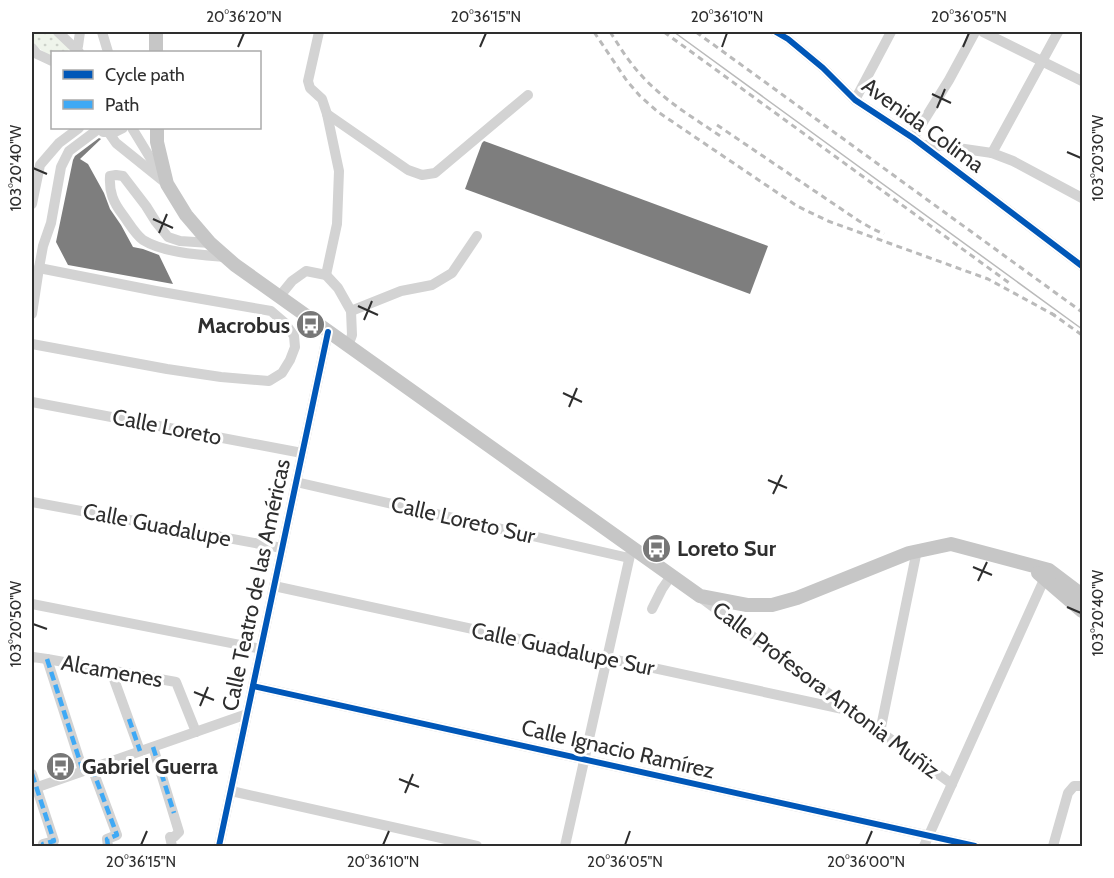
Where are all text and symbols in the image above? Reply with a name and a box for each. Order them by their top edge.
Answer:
text: 20°36'20"N [206,8,282,26]
text: 20°36'15"N [451,8,521,26]
text: 20°36'10"N [691,8,763,26]
text: 20°36'05"N [931,8,1007,26]
legend [51,51,261,129]
text: Cycle path [105,64,185,86]
street label: Avenida Colima [857,72,990,179]
text: Path [105,94,139,116]
text: 103°20'30"W [1089,114,1107,201]
text: 103°20'40"W [7,124,25,211]
bus stop icon: Macrobus [295,309,327,341]
place label: Macrobus [197,312,290,339]
street label: Calle Loreto [110,403,224,451]
street label: Calle Teatro de las Américas [216,457,296,713]
street label: Calle Loreto Sur [388,490,538,550]
street label: Calle Guadalupe [81,497,233,553]
bus stop icon: Loreto Sur [640,532,672,564]
place label: Loreto Sur [677,535,777,562]
text: 103°20'40"W [1089,569,1107,656]
text: 103°20'50"W [7,580,25,667]
street label: Calle Profesora Antonia Muñiz [707,596,945,784]
street label: Calle Guadalupe Sur [469,616,657,682]
street label: Alcamenes [59,649,165,693]
street label: Calle Ignacio Ramírez [519,714,717,784]
bus stop icon: Gabriel Guerra [45,750,77,782]
place label: Gabriel Guerra [82,753,218,780]
text: 20°36'15"N [106,853,176,871]
text: 20°36'10"N [347,853,419,871]
text: 20°36'05"N [587,853,663,871]
text: 20°36'00"N [827,853,905,871]

